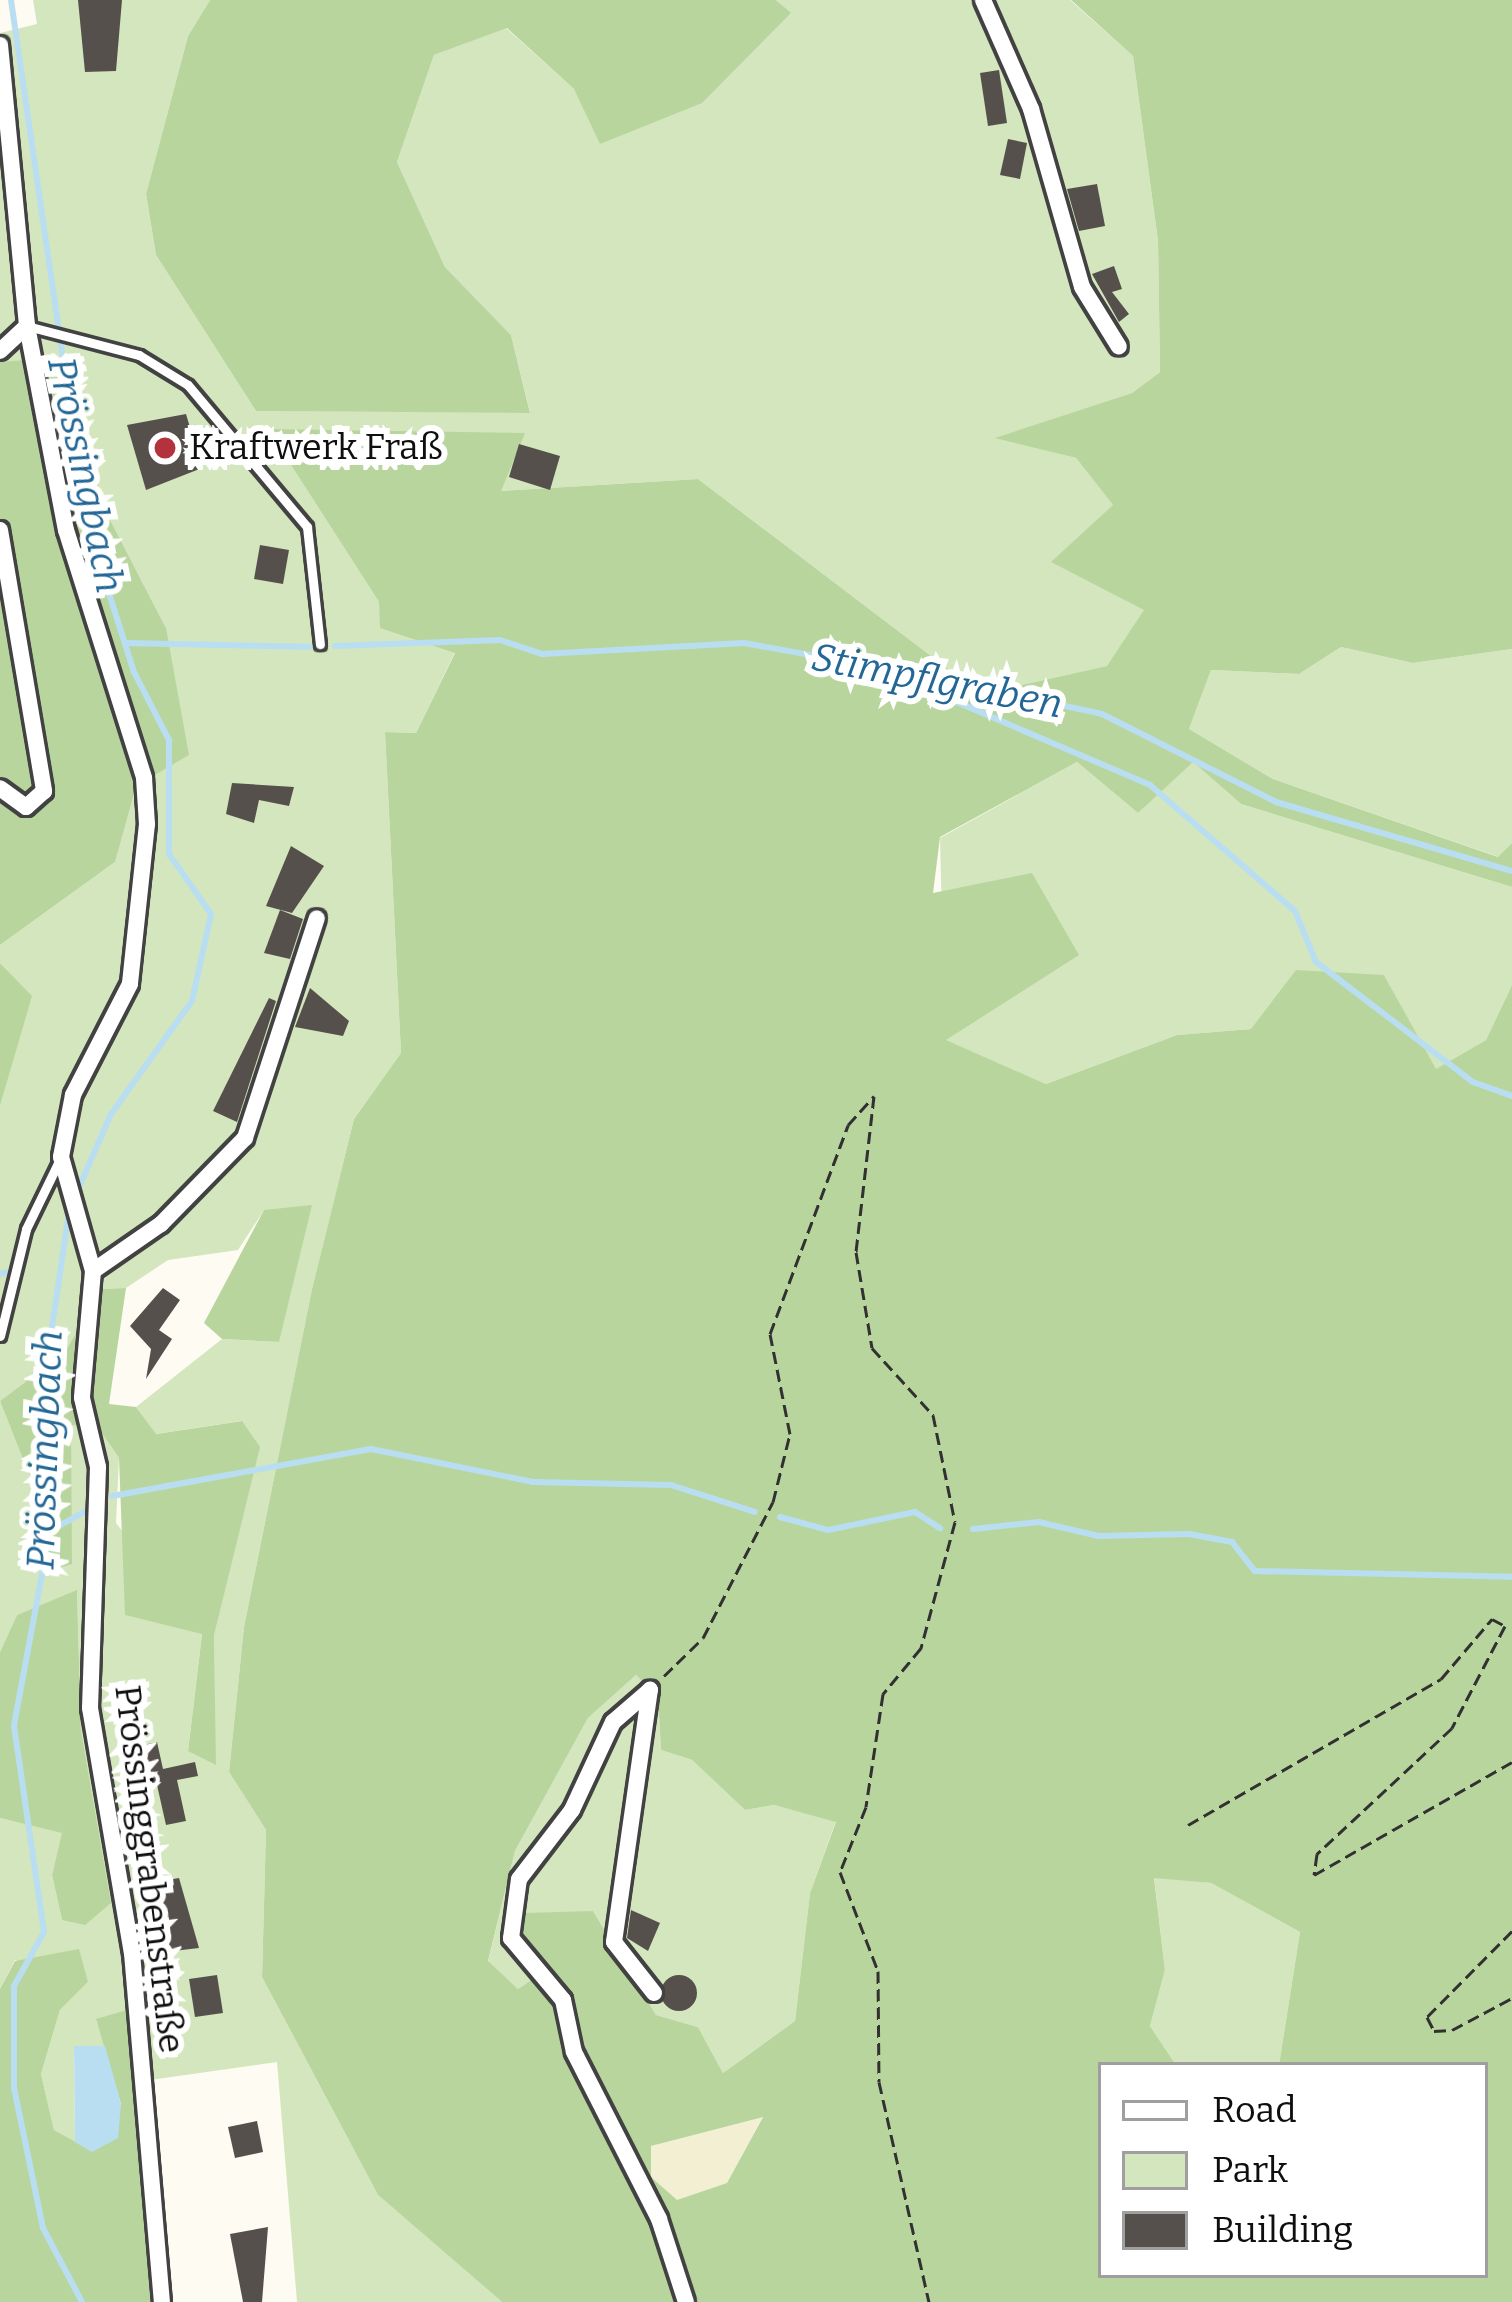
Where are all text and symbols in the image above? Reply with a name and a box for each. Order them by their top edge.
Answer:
water label: Prössingbach [37,353,133,597]
place label: Kraftwerk Fraß [189,426,442,470]
marker: Kraftwerk Fraß [152,435,178,461]
water label: Stimpflgraben [808,634,1066,728]
water label: Prössingbach [17,1329,73,1571]
street label: Prössinggrabenstraße [105,1683,193,2055]
legend [1098,2062,1488,2278]
text: Road [1212,2088,1297,2132]
text: Park [1212,2148,1288,2192]
text: Building [1212,2208,1353,2252]

